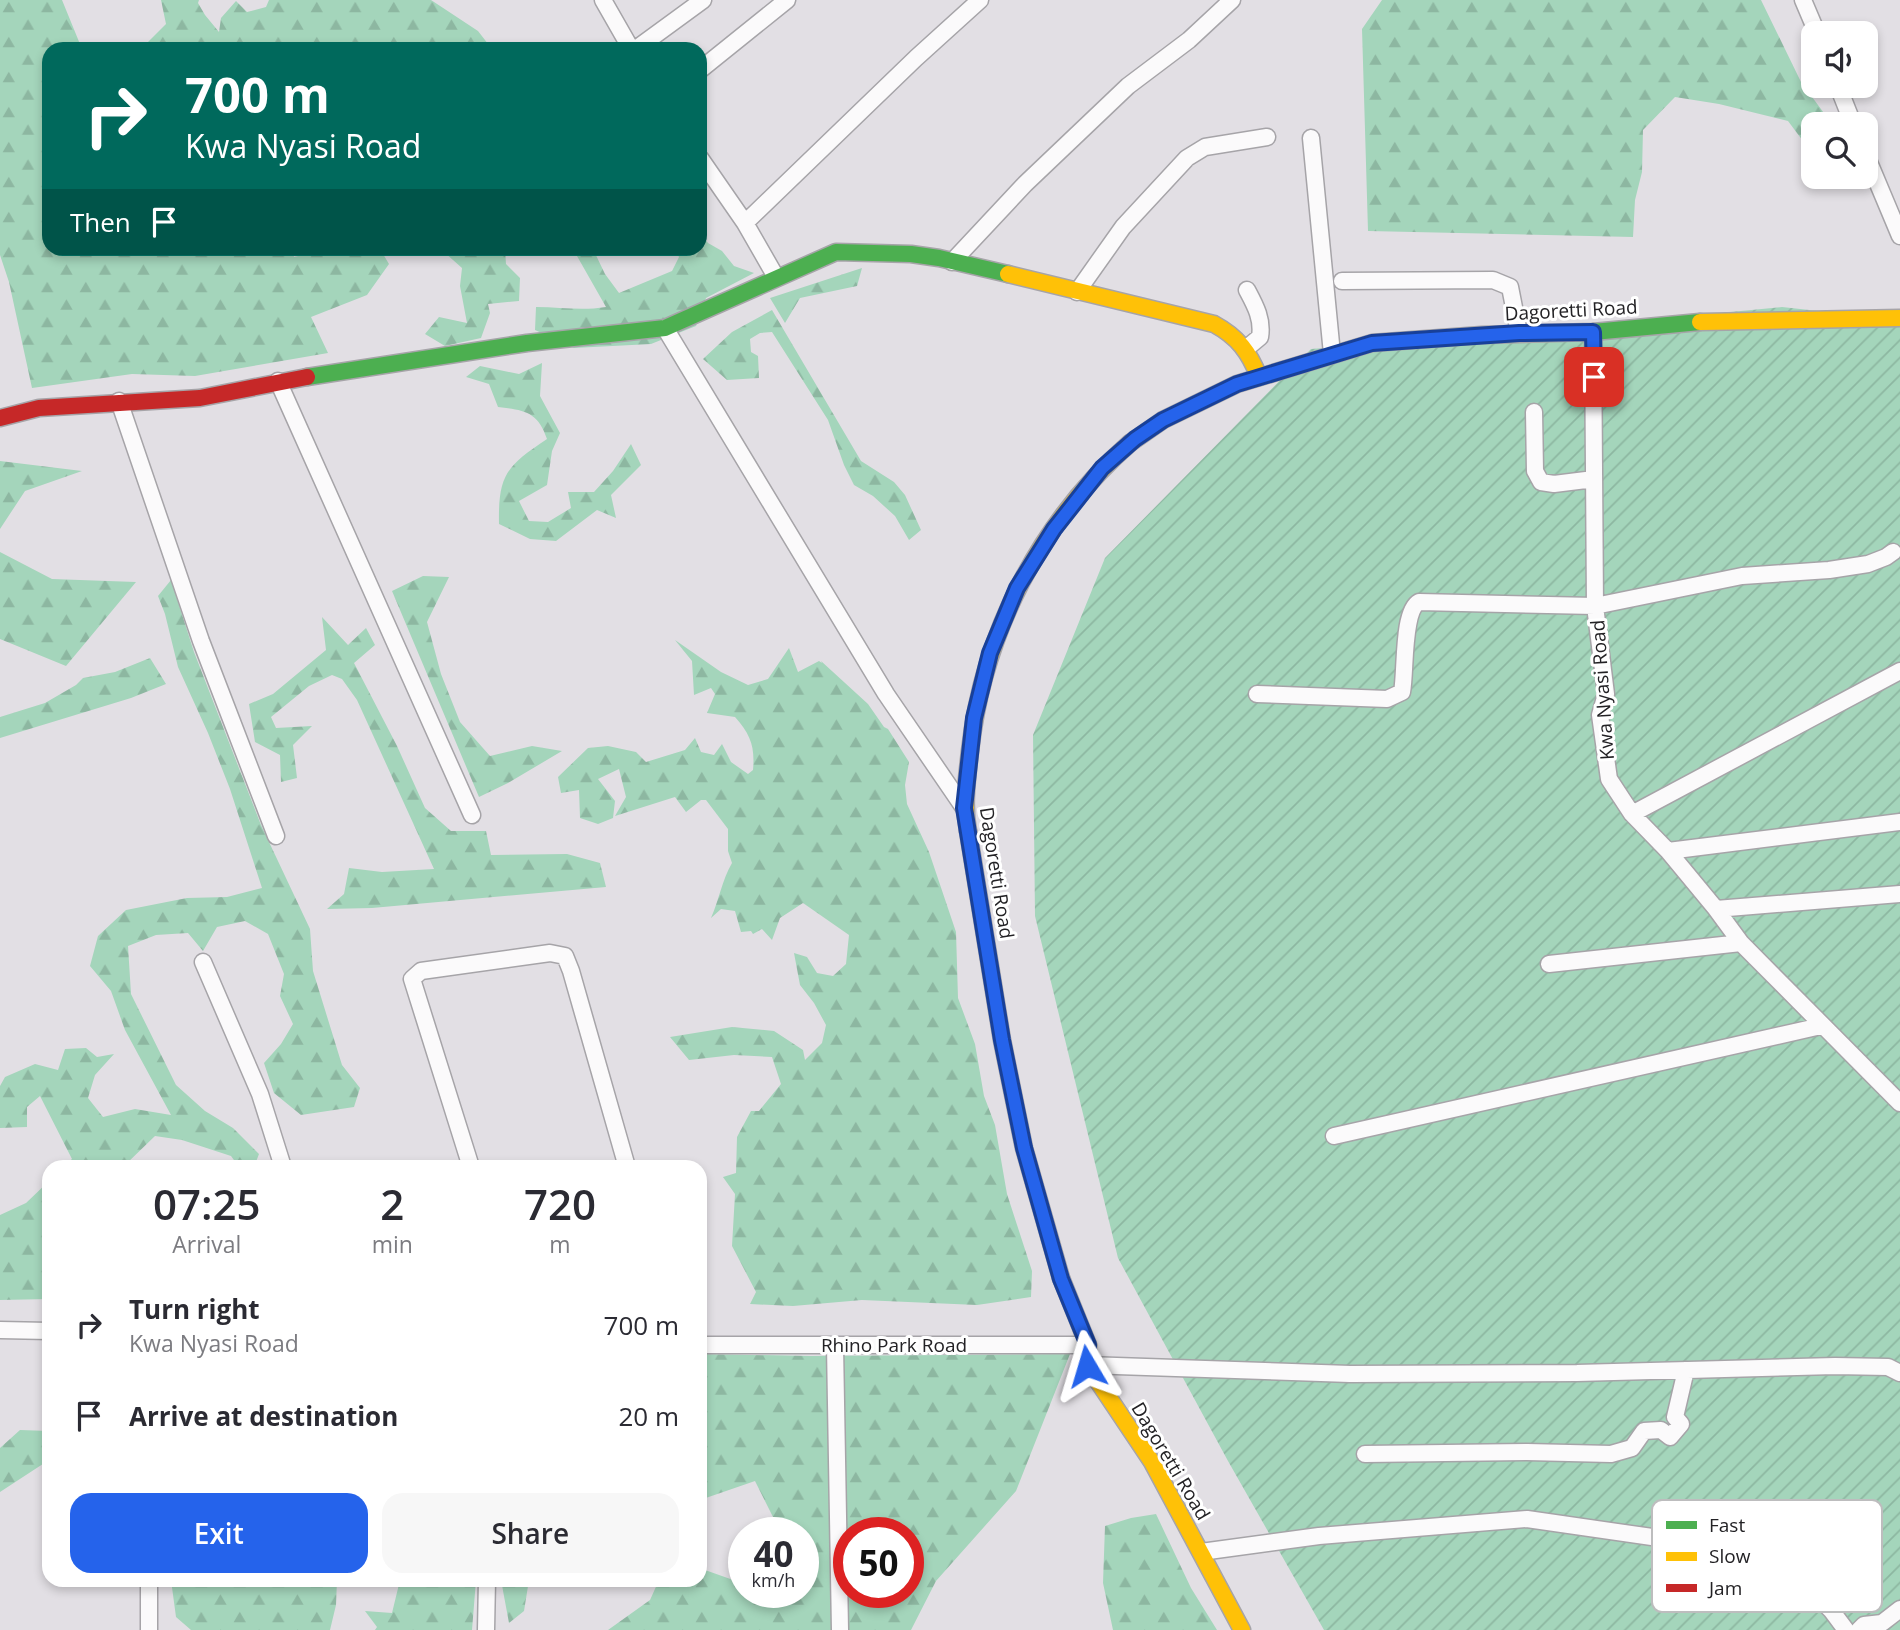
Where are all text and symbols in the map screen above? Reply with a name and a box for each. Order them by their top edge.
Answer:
map controls [1801,21,1878,189]
button: sound [1801,21,1878,98]
text: 700 m [185,61,330,127]
icon: right [70,70,161,161]
button: search [1801,112,1878,189]
text: Kwa Nyasi Road [185,124,421,167]
icon: arrive [145,203,183,241]
text: Then [70,204,131,240]
street label: Dagoretti Road [1504,294,1638,326]
pin [1564,347,1624,407]
icon: arrive [1575,358,1613,396]
street label: Kwa Nyasi Road [1584,619,1620,761]
street label: Dagoretti Road [974,805,1020,941]
text: 07:25 [153,1175,261,1232]
text: 2 [380,1175,404,1232]
text: 720 [524,1175,596,1232]
text: Arrival [172,1228,241,1260]
text: min [372,1228,413,1260]
text: m [549,1228,571,1260]
text: Turn right [129,1291,260,1327]
icon: right [70,1306,108,1344]
text: 700 m [604,1307,679,1343]
text: Kwa Nyasi Road [129,1327,299,1359]
position arrow [1050,1329,1124,1403]
street label: Rhino Park Road [821,1332,967,1358]
icon: arrive [70,1397,108,1435]
street label: Dagoretti Road [1126,1397,1216,1525]
text: Arrive at destination [129,1398,398,1434]
text: 20 m [618,1398,679,1434]
button: Exit [70,1493,368,1573]
button: Share [382,1493,679,1573]
legend [1652,1500,1882,1612]
text: Fast [1709,1512,1745,1538]
speed limit sign: 50 [833,1517,924,1608]
text: 40 [753,1530,794,1577]
text: Slow [1709,1543,1751,1569]
text: km/h [752,1568,795,1592]
text: Jam [1707,1575,1742,1601]

